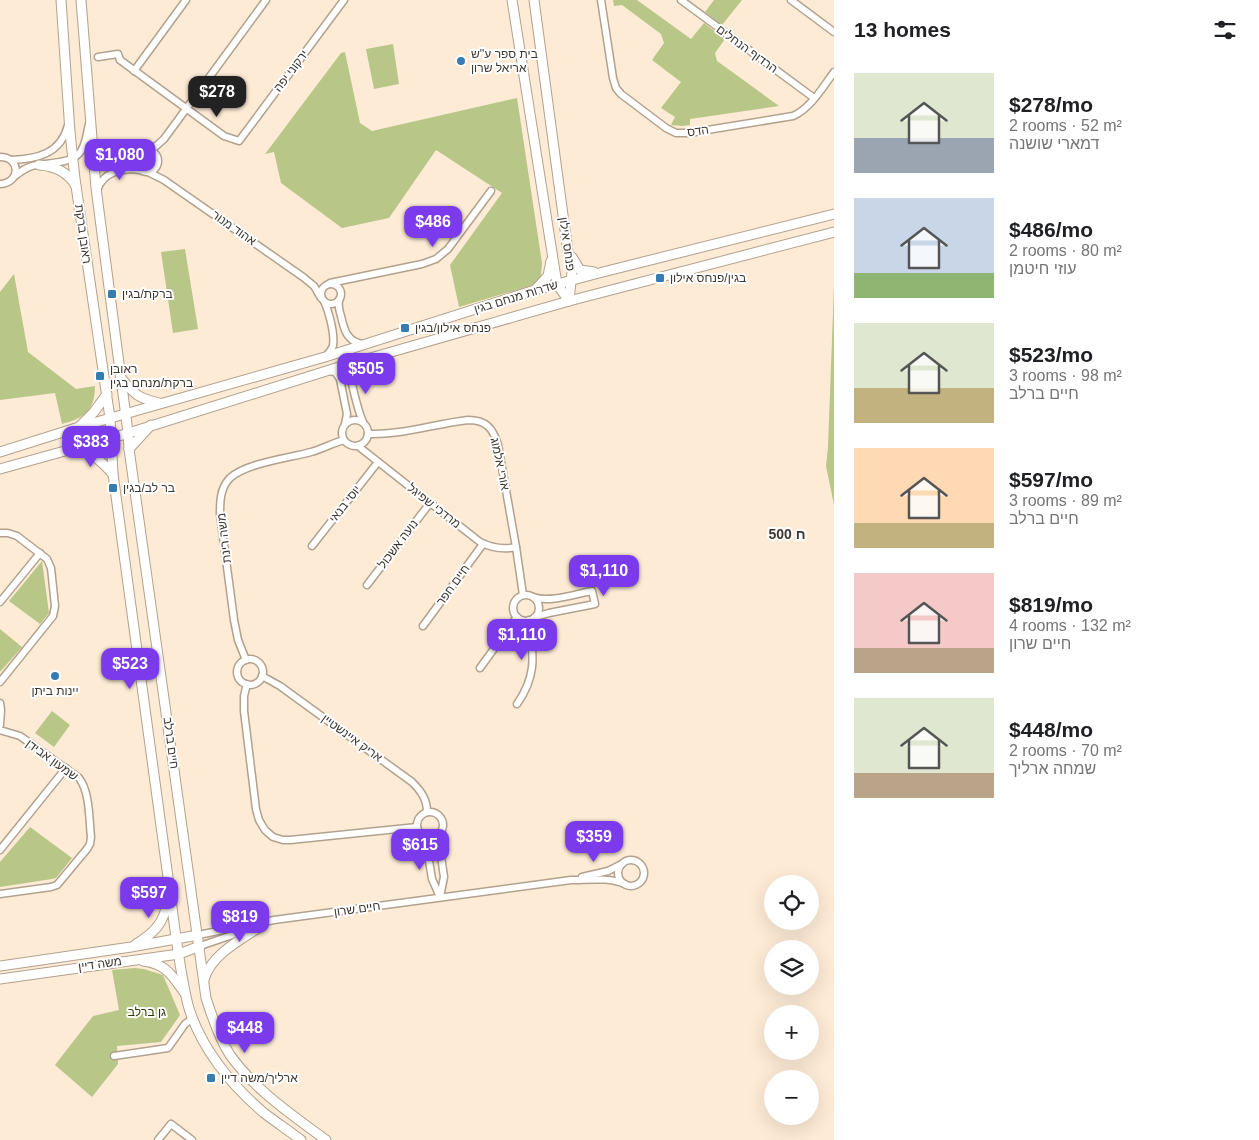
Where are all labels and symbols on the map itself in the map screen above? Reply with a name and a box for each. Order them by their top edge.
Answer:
street label: הרדוף הנחלים [714,22,780,76]
street label: ירקוני יפה [271,47,311,95]
place label: בית ספר ע''ש אריאל שרון [471,47,538,75]
marker: בית ספר ע''ש אריאל שרון [455,55,467,67]
pin: $278 [187,76,247,118]
street label: הדס [686,123,710,139]
pin: $1,080 [79,138,161,181]
street label: ראובן ברקת [72,203,94,265]
pin: $486 [403,206,463,248]
street label: אהוד מנור [209,208,259,249]
street label: פנחס אילון [556,216,578,272]
place label: בגין/פנחס אילון [670,271,746,285]
marker: בגין/פנחס אילון [654,272,666,284]
street label: שדרות מנחם בגין [472,277,560,316]
place label: ברקת/בגין [122,287,173,301]
marker: ברקת/בגין [106,288,118,300]
place label: פנחס אילון/בגין [415,321,491,335]
marker: פנחס אילון/בגין [399,322,411,334]
pin: $505 [336,352,396,395]
place label: ראובן ברקת/מנחם בגין [110,362,193,390]
marker: ראובן ברקת/מנחם בגין [94,370,106,382]
pin: $383 [61,426,121,468]
street label: אורי אלמוג [488,436,512,492]
place label: בר לב/בגין [123,481,175,495]
street label: מרדכי שפיגל [405,481,463,531]
marker: בר לב/בגין [107,482,119,494]
street label: יוסי בנאי [326,483,364,525]
street label: משה רינת [214,512,234,564]
street label: נועה אשכול [375,517,421,571]
district label: ח 500 [768,526,806,542]
pin: $1,110 [563,554,645,597]
street label: חיים חפר [434,562,472,608]
pin: $1,110 [481,618,563,661]
pin: $523 [100,648,160,690]
marker: יינות ביתן [49,670,61,682]
place label: יינות ביתן [31,684,79,698]
street label: אריק איינשטיין [319,711,385,765]
street label: חיים ברלב [160,716,182,770]
street label: שמעון אבידן [23,736,81,784]
pin: $359 [564,820,624,863]
pin: $615 [390,828,450,871]
pin: $597 [119,876,179,919]
street label: חיים שרון [333,899,381,919]
pin: $819 [210,900,270,943]
street label: משה דיין [77,954,123,974]
park label: גן ברלב [128,1005,166,1019]
pin: $448 [215,1012,275,1054]
place label: ארליך/משה דיין [221,1071,298,1085]
marker: ארליך/משה דיין [205,1072,217,1084]

